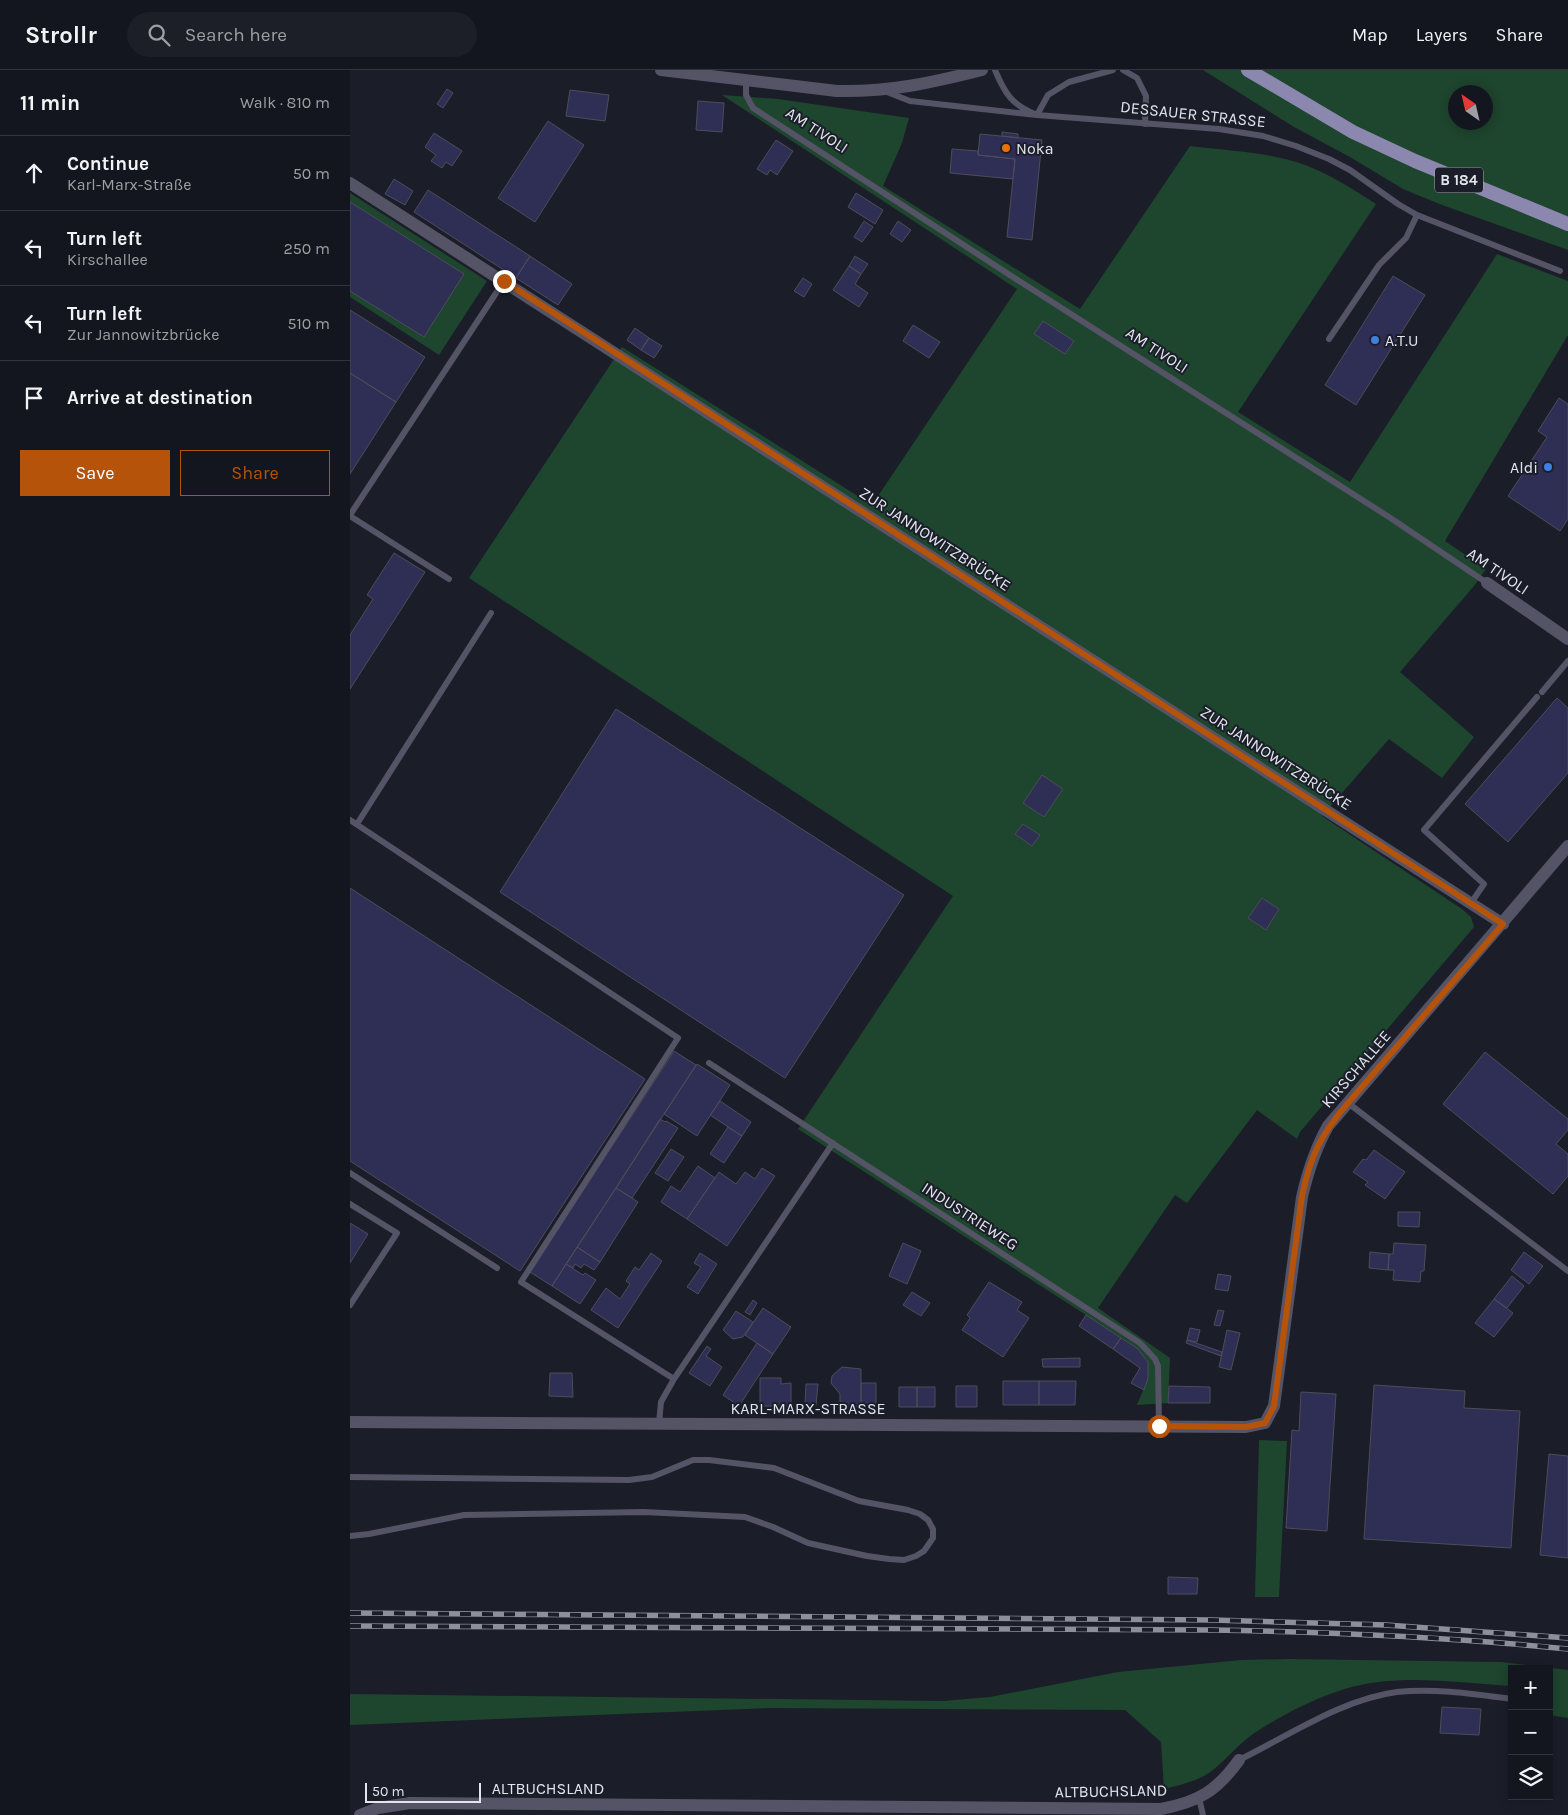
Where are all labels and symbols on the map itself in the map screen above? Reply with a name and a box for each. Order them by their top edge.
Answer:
north arrow [1448,85,1493,130]
street label: DESSAUER STRASSE [1119,97,1267,131]
street label: AM TIVOLI [782,103,852,157]
place label: Noka [1016,139,1054,158]
marker: Noka [1000,142,1012,154]
road number: B 184 [1435,168,1483,192]
route end [493,270,516,293]
street label: AM TIVOLI [1122,323,1192,377]
place label: A.T.U [1385,331,1418,350]
marker: A.T.U [1369,334,1381,346]
place label: Aldi [1510,458,1538,477]
marker: Aldi [1542,461,1554,473]
street label: ZUR JANNOWITZBRÜCKE [856,483,1014,595]
street label: AM TIVOLI [1464,543,1532,599]
street label: ZUR JANNOWITZBRÜCKE [1197,702,1355,814]
street label: KIRSCHALLEE [1317,1026,1395,1112]
street label: INDUSTRIEWEG [918,1178,1022,1254]
street label: KARL-MARX-STRASSE [730,1399,886,1418]
route start [1148,1415,1171,1438]
street label: ALTBUCHSLAND [492,1779,604,1798]
scale bar [365,1780,481,1803]
street label: ALTBUCHSLAND [1055,1781,1167,1801]

